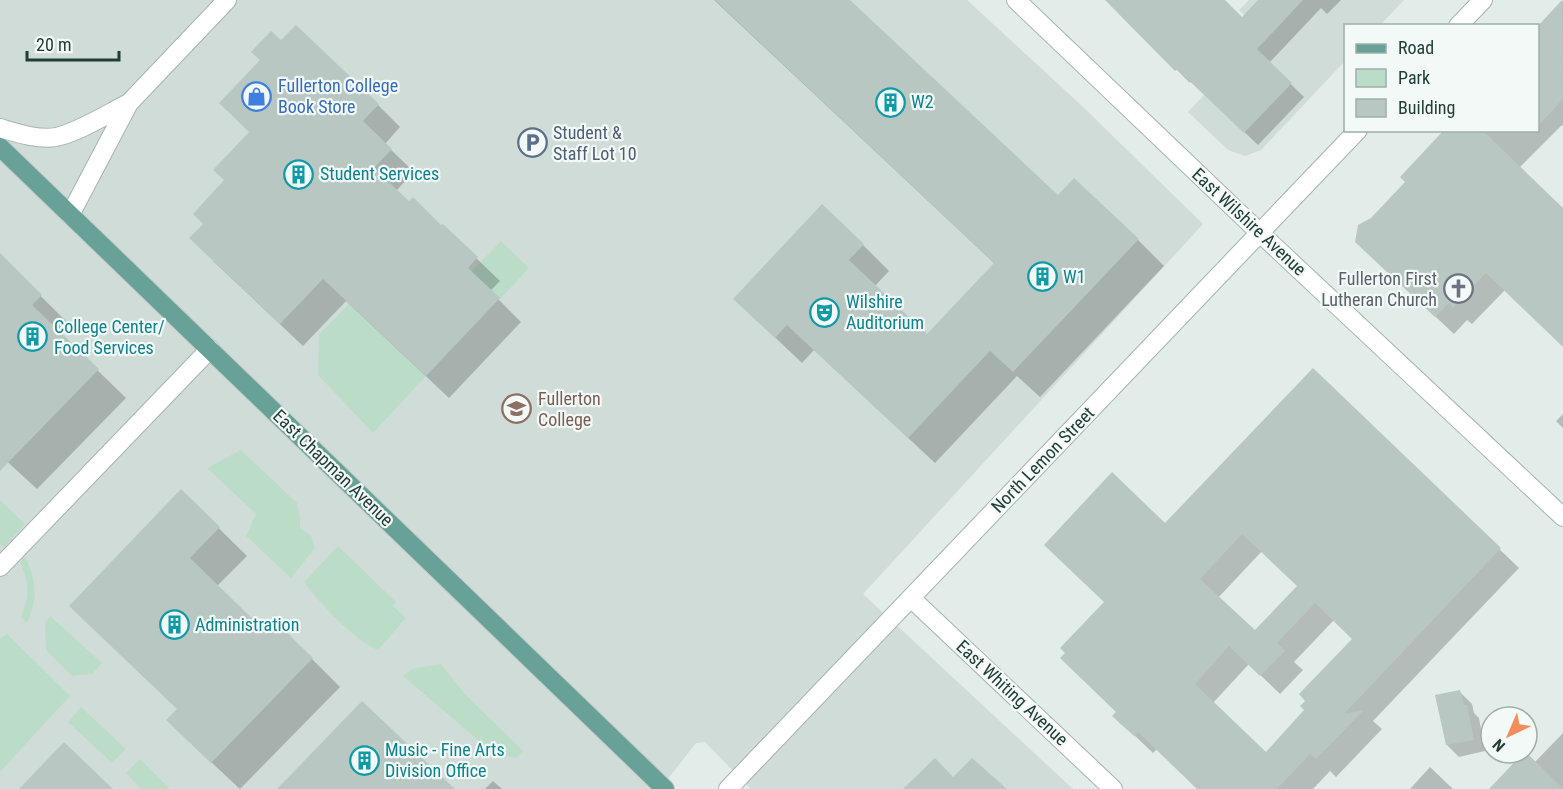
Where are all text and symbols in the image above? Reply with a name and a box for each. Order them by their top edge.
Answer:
scale bar [27,24,118,62]
legend [1344,24,1539,132]
text: 20 m [36,34,71,55]
text: Road [1398,37,1434,58]
text: Park [1398,67,1430,88]
place label: Fullerton College Book Store [278,75,398,117]
shop icon: Fullerton College Book Store [241,80,273,112]
building icon: W2 [874,86,906,118]
place label: W2 [911,91,934,112]
text: Building [1398,97,1455,118]
place label: Student & Staff Lot 10 [553,122,637,164]
parking icon: Student & Staff Lot 10 [516,127,548,159]
building icon: Student Services [283,158,315,190]
place label: Student Services [320,163,439,184]
street label: East Wilshire Avenue [1188,164,1311,280]
building icon: W1 [1026,261,1058,293]
place label: W1 [1063,266,1086,287]
place label: Fullerton First Lutheran Church [1321,268,1437,310]
church icon: Fullerton First Lutheran Church [1442,273,1474,305]
place label: Wilshire Auditorium [846,291,924,333]
theatre icon: Wilshire Auditorium [809,296,841,328]
place label: College Center/ Food Services [54,316,165,358]
building icon: College Center/ Food Services [17,321,49,353]
place label: Fullerton College [538,388,601,430]
school or university icon: Fullerton College [501,393,533,425]
street label: North Lemon Street [987,402,1098,517]
street label: East Chapman Avenue [269,405,398,530]
building icon: Administration [158,609,190,641]
place label: Administration [195,614,299,635]
street label: East Whiting Avenue [952,636,1072,750]
north arrow [1479,705,1539,765]
text: N [1489,735,1509,756]
place label: Music - Fine Arts Division Office [385,739,505,781]
building icon: Music - Fine Arts Division Office [348,744,380,776]

